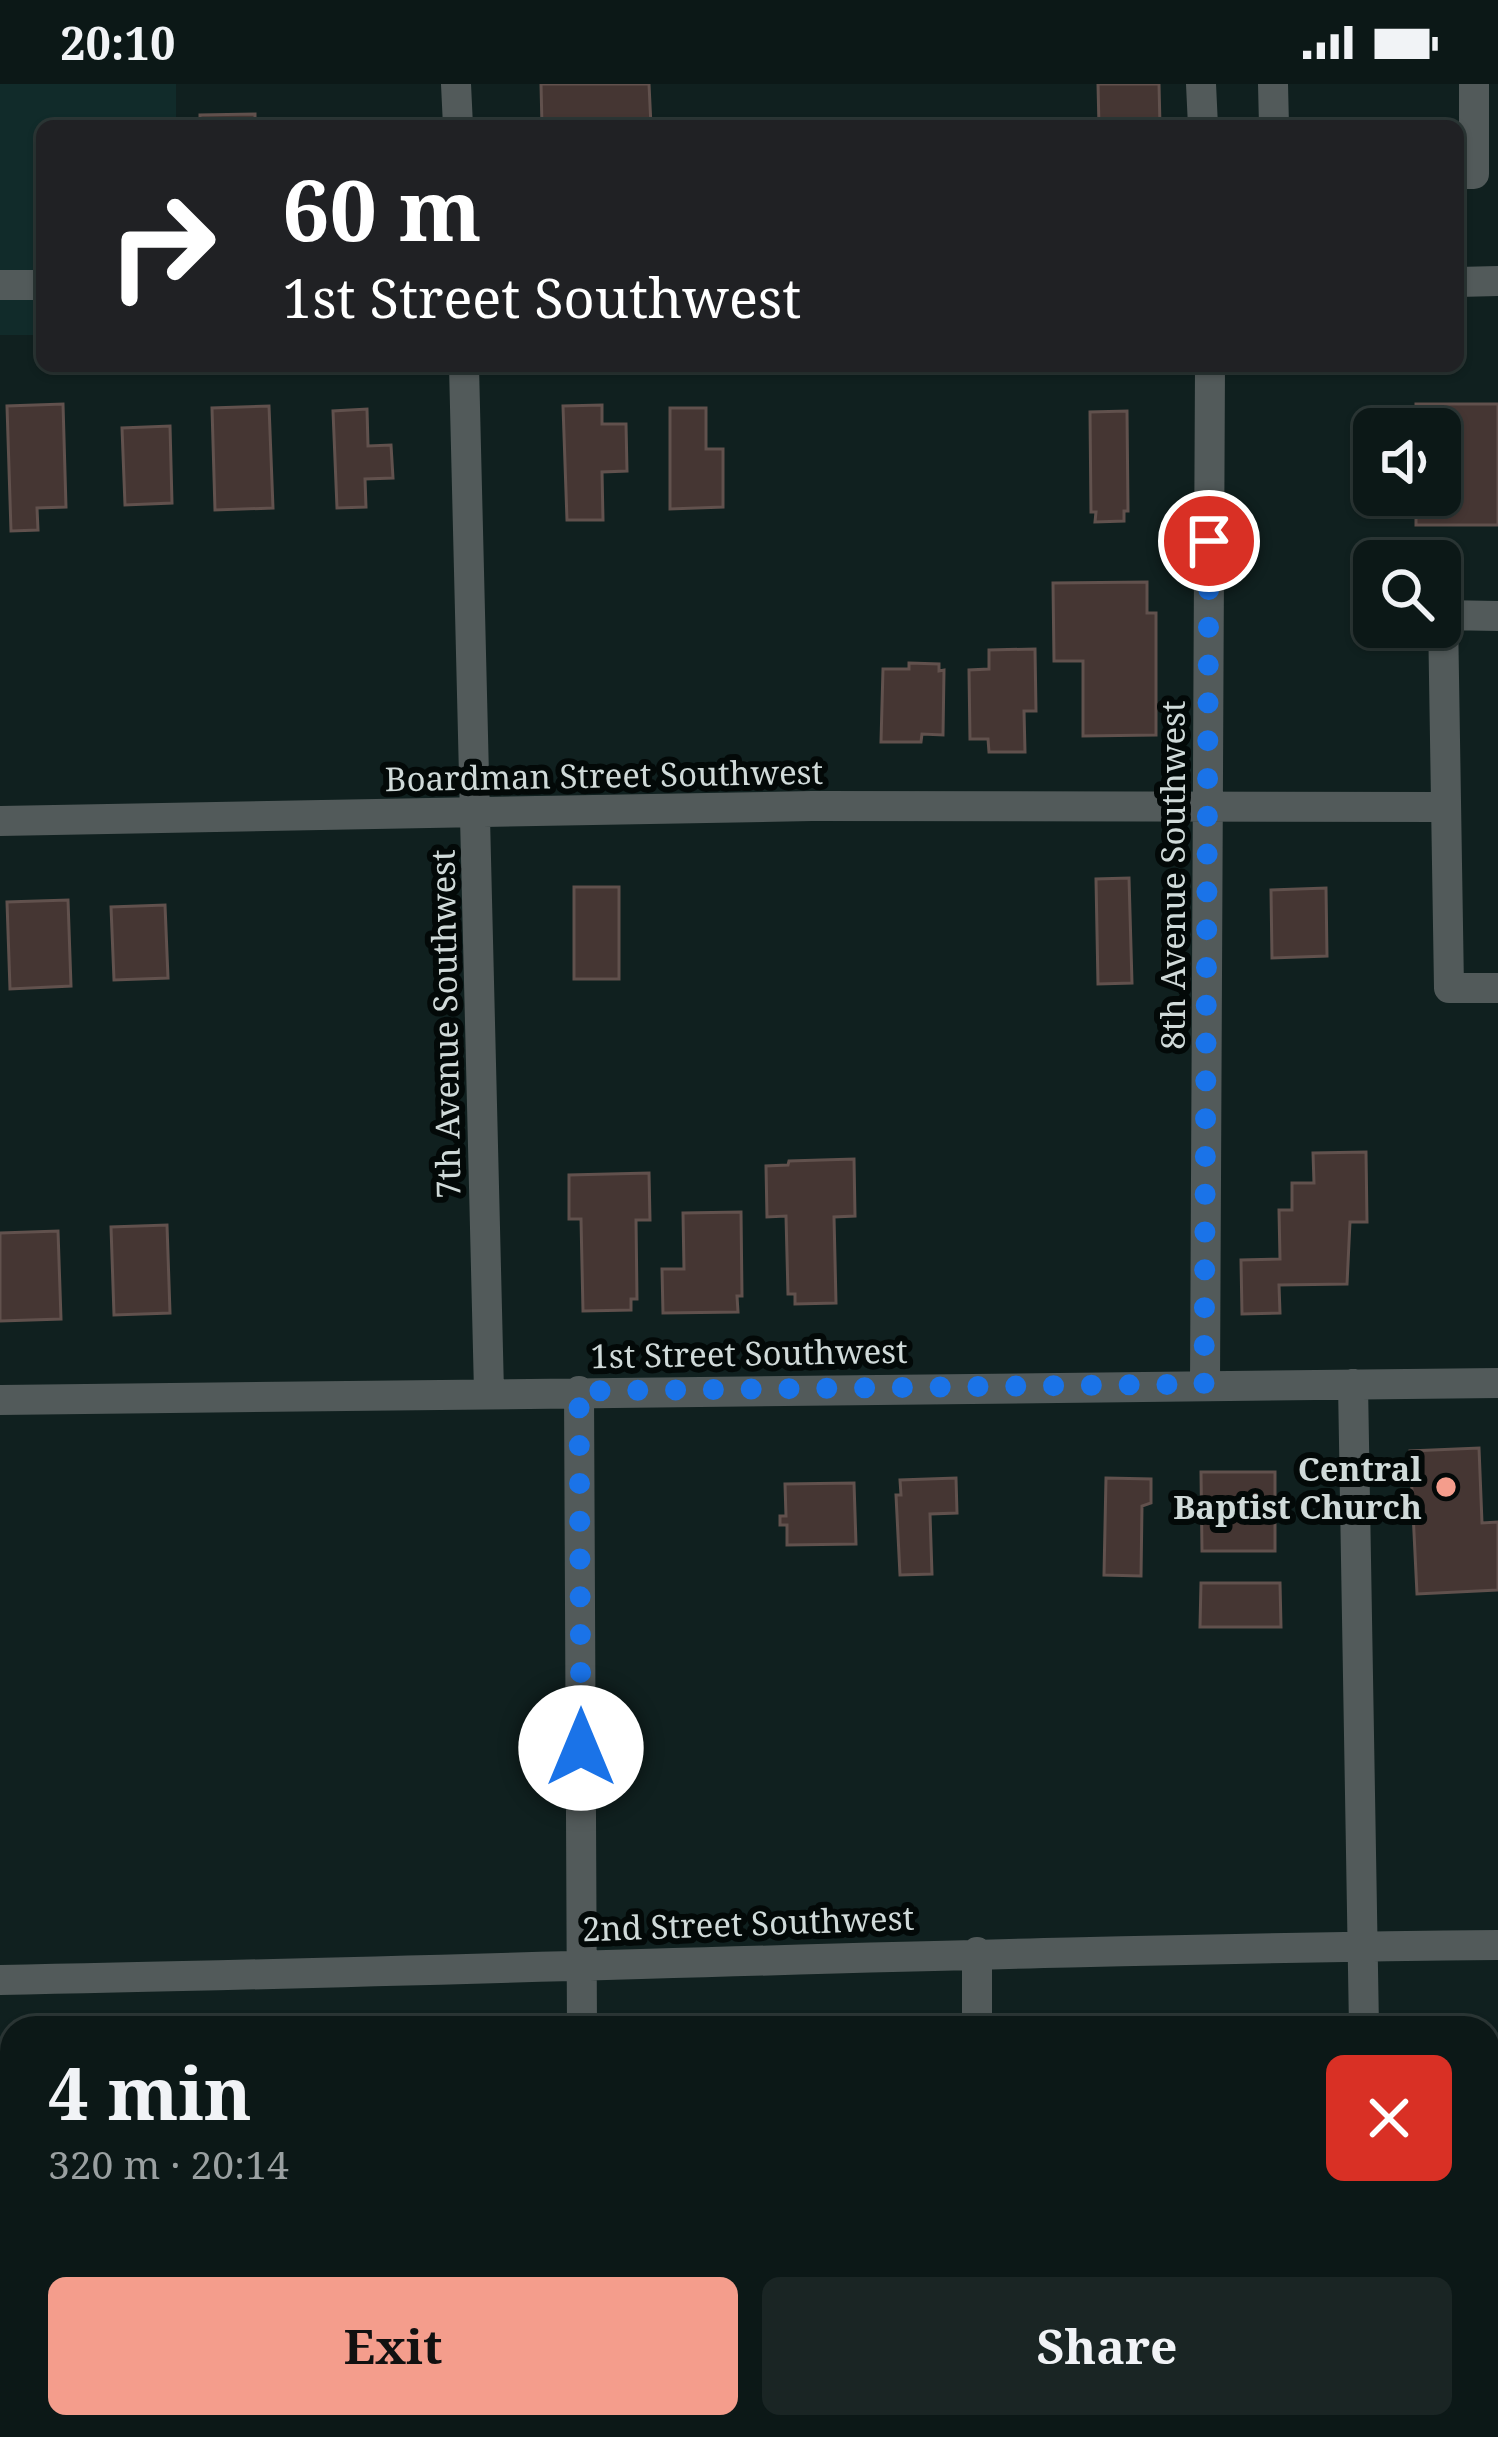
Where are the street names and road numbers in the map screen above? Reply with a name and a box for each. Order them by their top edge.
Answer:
street label: 8th Avenue Southwest [1150,700,1195,1050]
street label: Boardman Street Southwest [384,749,824,801]
street label: 7th Avenue Southwest [419,849,471,1199]
street label: 1st Street Southwest [590,1328,908,1378]
street label: 2nd Street Southwest [581,1895,915,1951]

